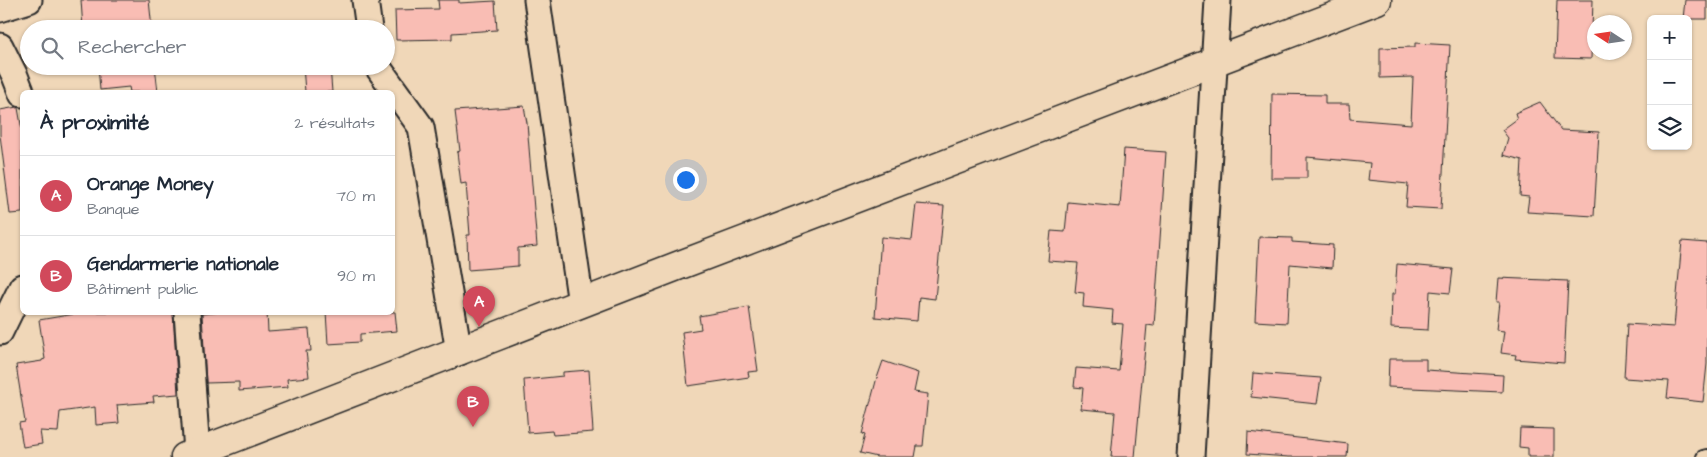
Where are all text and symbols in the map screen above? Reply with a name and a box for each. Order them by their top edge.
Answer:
north arrow [1587,15,1632,60]
map controls [1647,15,1692,150]
button: + [1647,15,1692,60]
search box [20,20,395,75]
icon: search [38,34,66,62]
text: Rechercher [78,34,186,61]
button: − [1647,60,1692,105]
button: layers [1647,105,1692,150]
text: À proximité [40,108,149,137]
text: 2 résultats [294,112,375,134]
your location [673,167,699,193]
text: Orange Money [87,171,214,198]
text: A [51,185,61,207]
text: 70 m [336,185,375,207]
text: Banque [87,198,140,220]
text: Gendarmerie nationale [87,251,279,278]
text: B [50,265,62,287]
text: 90 m [337,265,375,287]
text: Bâtiment public [87,278,198,300]
pin: A [463,286,495,327]
pin: B [457,386,489,427]

